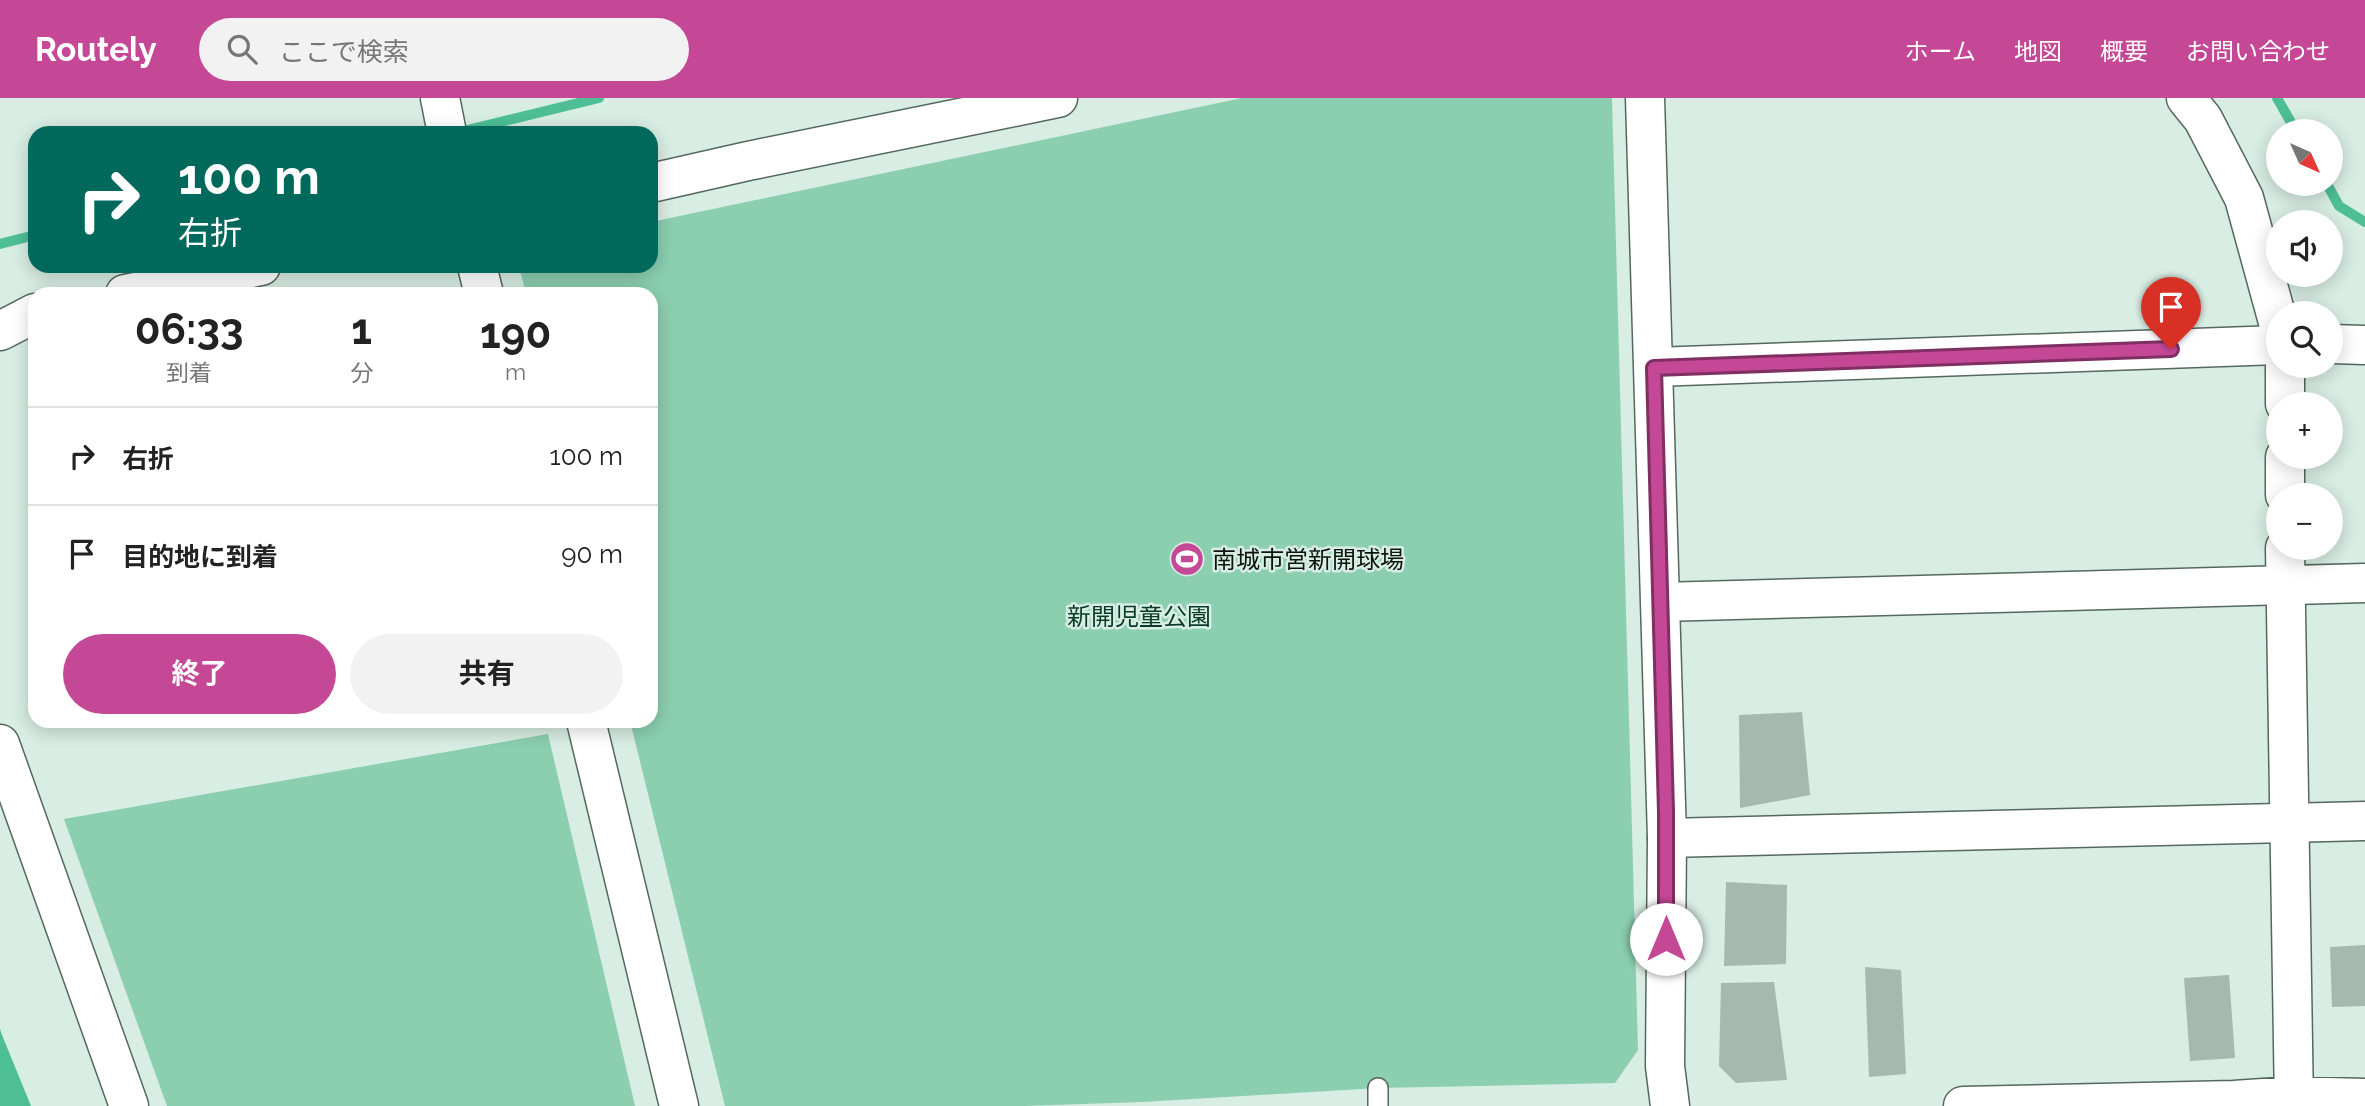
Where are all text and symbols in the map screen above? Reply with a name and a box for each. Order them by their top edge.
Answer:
search box [199,18,689,81]
text: Routely [35,30,157,69]
icon: search [223,30,261,68]
text: ここで検索 [279,37,409,67]
text: ホーム [1905,37,1976,66]
text: 地図 [2014,37,2062,66]
text: 概要 [2100,37,2148,66]
text: お問い合わせ [2186,37,2330,66]
north arrow [2266,119,2343,196]
map controls [2266,119,2343,560]
text: 100 m [178,148,320,205]
icon: right [63,154,154,245]
button: sound [2266,210,2343,287]
text: 右折 [178,214,242,251]
pin [2141,277,2201,349]
icon: arrive [2152,288,2190,326]
button: search [2266,301,2343,378]
text: 06:33 [135,305,243,354]
text: 1 [351,305,372,354]
text: 190 [480,309,551,358]
text: m [505,358,526,385]
text: 到着 [166,359,212,386]
text: 分 [350,359,373,386]
button: + [2266,392,2343,469]
icon: right [63,437,101,475]
text: 100 m [550,441,623,471]
text: 右折 [122,444,174,474]
button: − [2266,483,2343,560]
icon: arrive [63,535,101,573]
text: 90 m [561,539,623,569]
sports icon: 南城市営新開球場 [1168,540,1206,578]
text: 目的地に到着 [122,542,278,572]
place label: 南城市営新開球場 [1212,545,1404,574]
park label: 新開児童公園 [1067,602,1211,631]
button: 終了 [63,634,336,714]
button: 共有 [350,634,623,714]
position arrow [1629,902,1703,976]

